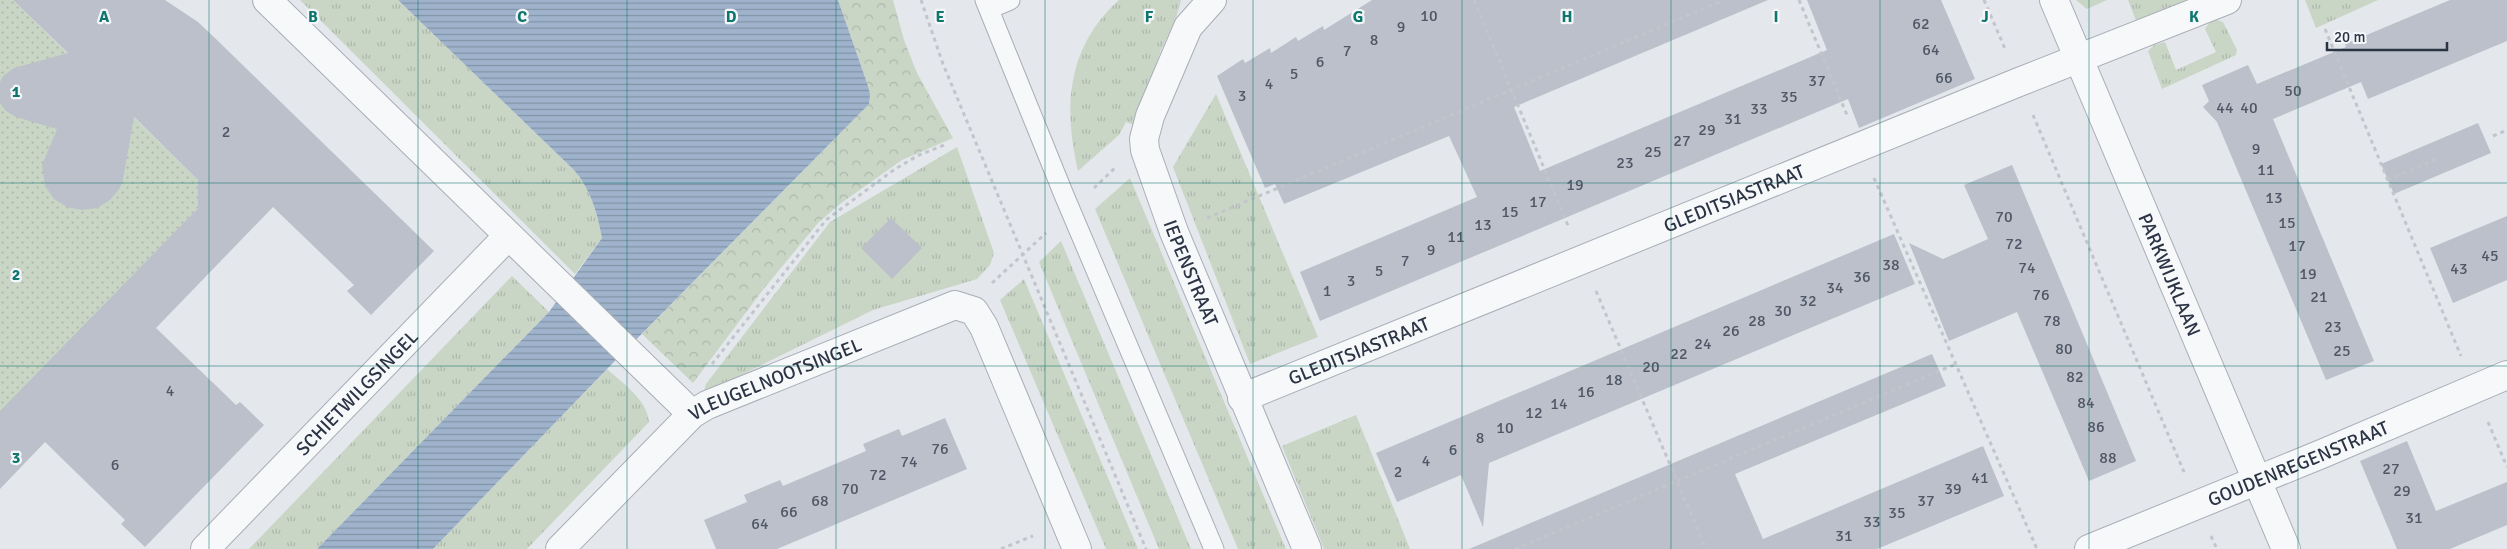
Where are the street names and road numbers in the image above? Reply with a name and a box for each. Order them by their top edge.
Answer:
street label: GLEDITSIASTRAAT [1660,159,1809,238]
street label: PARKWIJKLAAN [2132,210,2206,340]
street label: IEPENSTRAAT [1158,217,1223,331]
street label: GLEDITSIASTRAAT [1285,312,1434,391]
street label: SCHIETWILGSINGEL [291,325,424,461]
street label: VLEUGELNOOTSINGEL [684,333,865,426]
street label: GOUDENREGENSTRAAT [2204,416,2393,512]

